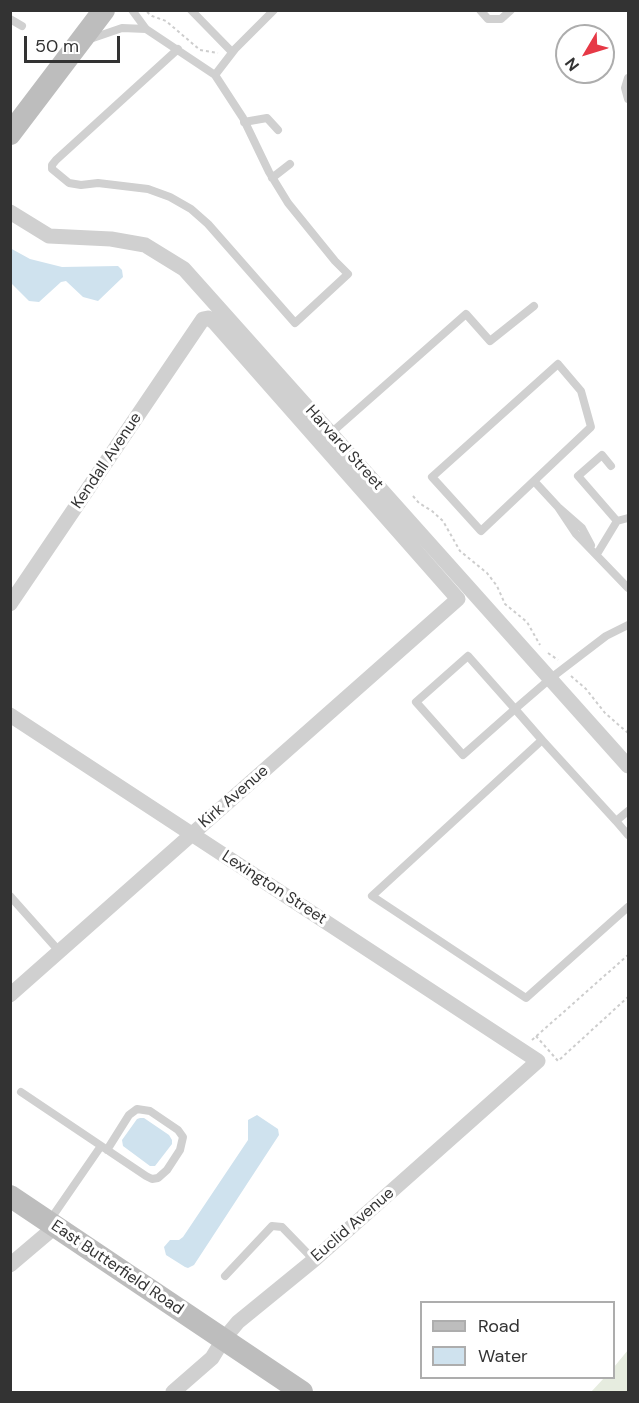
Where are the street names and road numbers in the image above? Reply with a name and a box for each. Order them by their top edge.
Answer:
street label: Harvard Street [301,402,387,494]
street label: Kendall Avenue [68,409,146,513]
street label: Kirk Avenue [195,762,273,832]
street label: Lexington Street [218,847,330,929]
street label: Euclid Avenue [308,1184,398,1266]
street label: East Butterfield Road [47,1217,187,1319]

